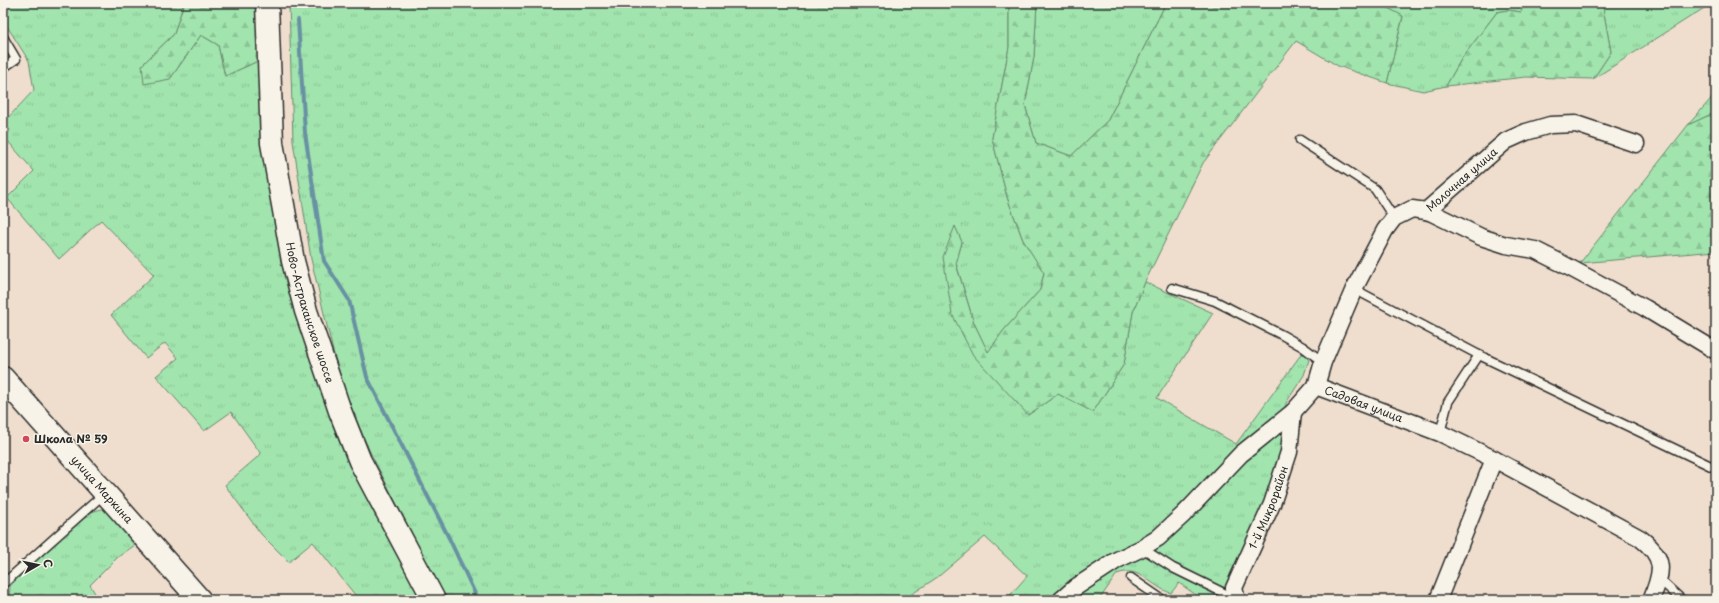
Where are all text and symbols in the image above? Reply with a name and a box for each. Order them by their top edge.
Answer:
street label: Молочная улица [1422,143,1501,215]
street label: Ново-Астраханское шоссе [282,241,339,385]
street label: Садовая улица [1322,381,1406,426]
place label: Школа № 59 [34,430,108,447]
marker: Школа № 59 [21,434,31,444]
street label: улица Маркина [67,451,137,527]
street label: 1-й Микрорайон [1244,463,1292,552]
north arrow [18,545,58,585]
text: С [39,558,57,569]

